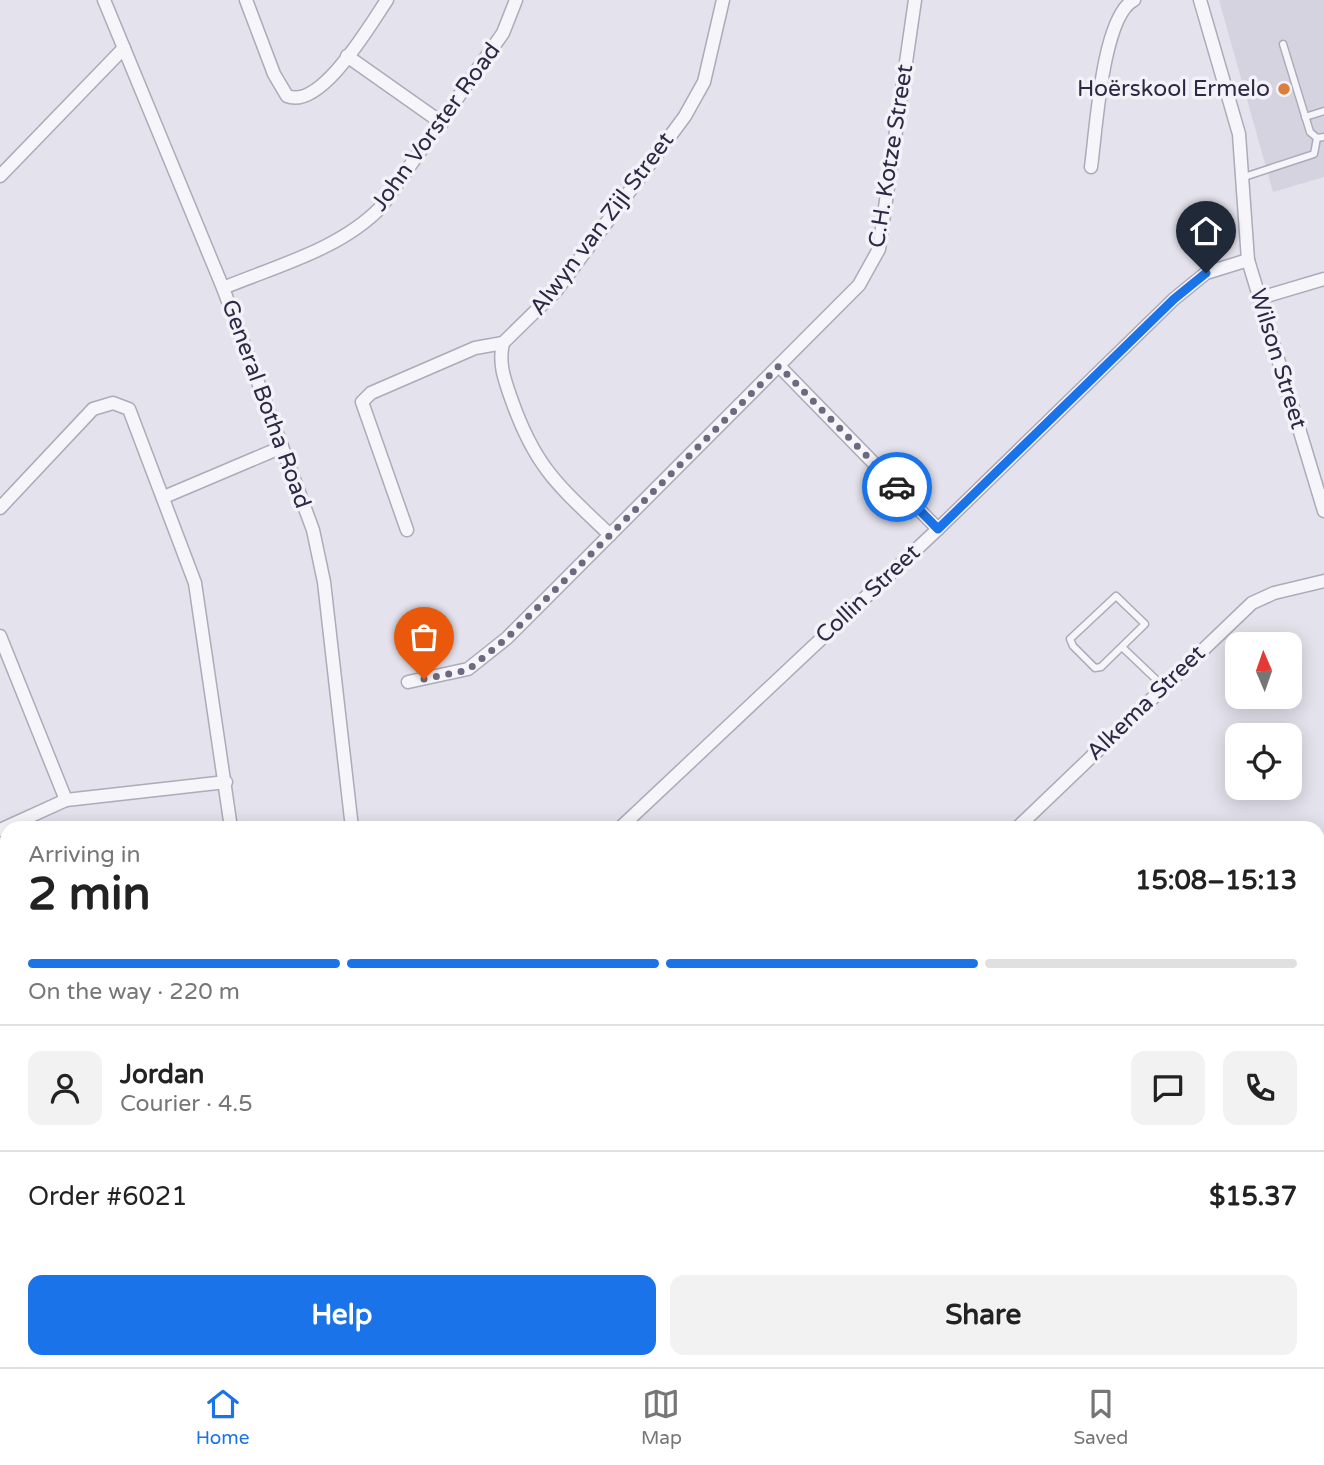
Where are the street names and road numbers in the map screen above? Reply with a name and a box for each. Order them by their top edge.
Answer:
street label: John Vorster Road [365,37,507,217]
street label: C.H. Kotze Street [863,62,919,250]
street label: Alwyn van Zijl Street [524,127,680,321]
street label: Wilson Street [1243,285,1313,433]
street label: General Botha Road [215,296,317,512]
street label: Collin Street [810,538,926,649]
street label: Alkema Street [1081,639,1211,767]

